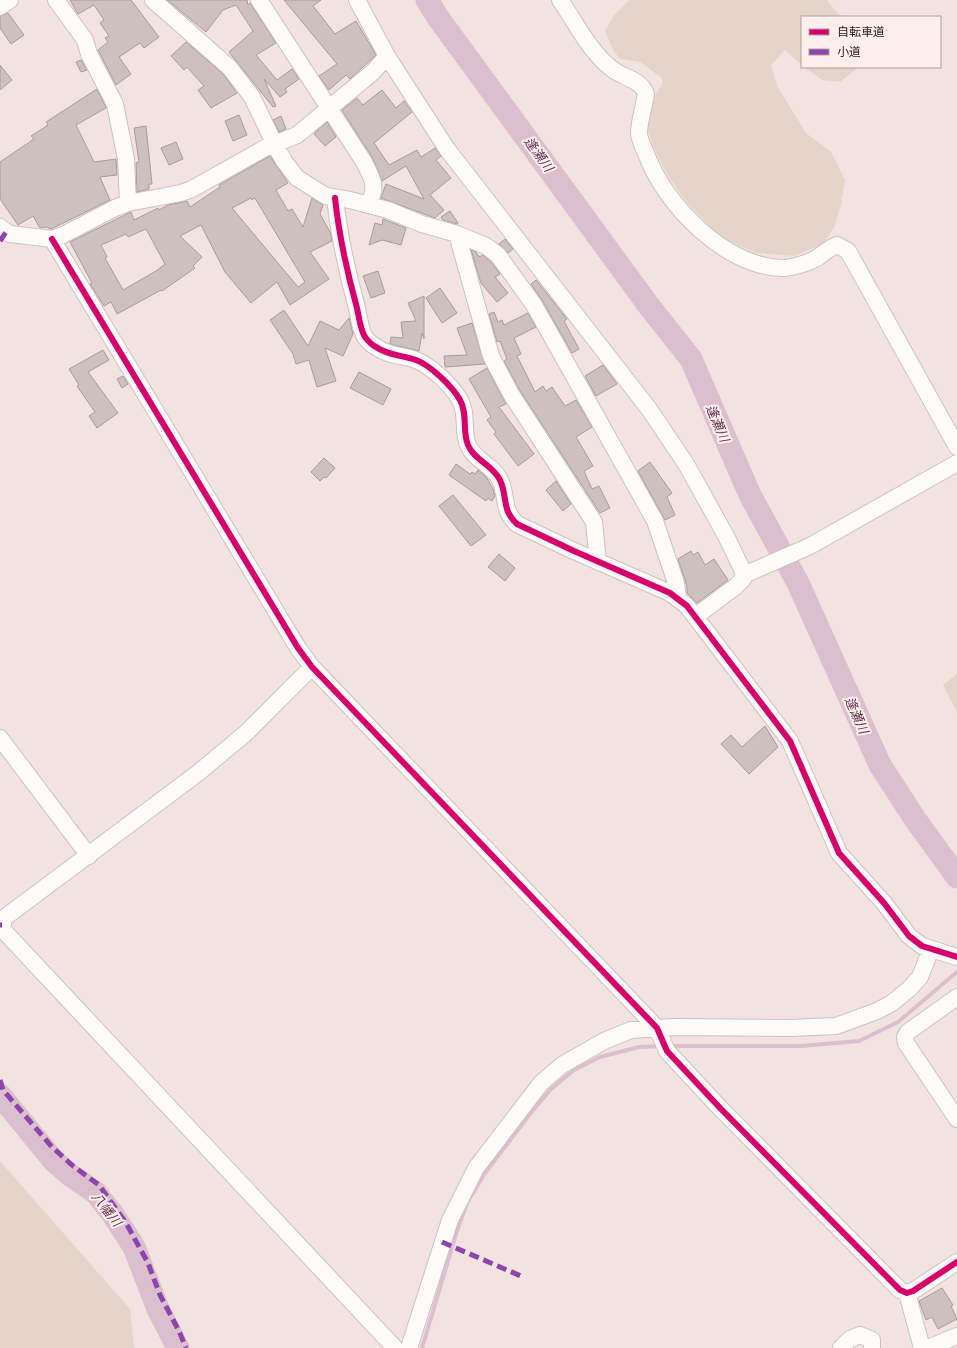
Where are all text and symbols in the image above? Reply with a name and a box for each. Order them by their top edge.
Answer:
legend [801,16,941,68]
text: 自転車道 [837,23,885,41]
text: 小道 [837,43,861,61]
water label: 逢瀬川 [519,133,559,177]
water label: 逢瀬川 [701,402,735,447]
water label: 逢瀬川 [840,694,874,739]
water label: 八幡川 [87,1188,127,1232]

